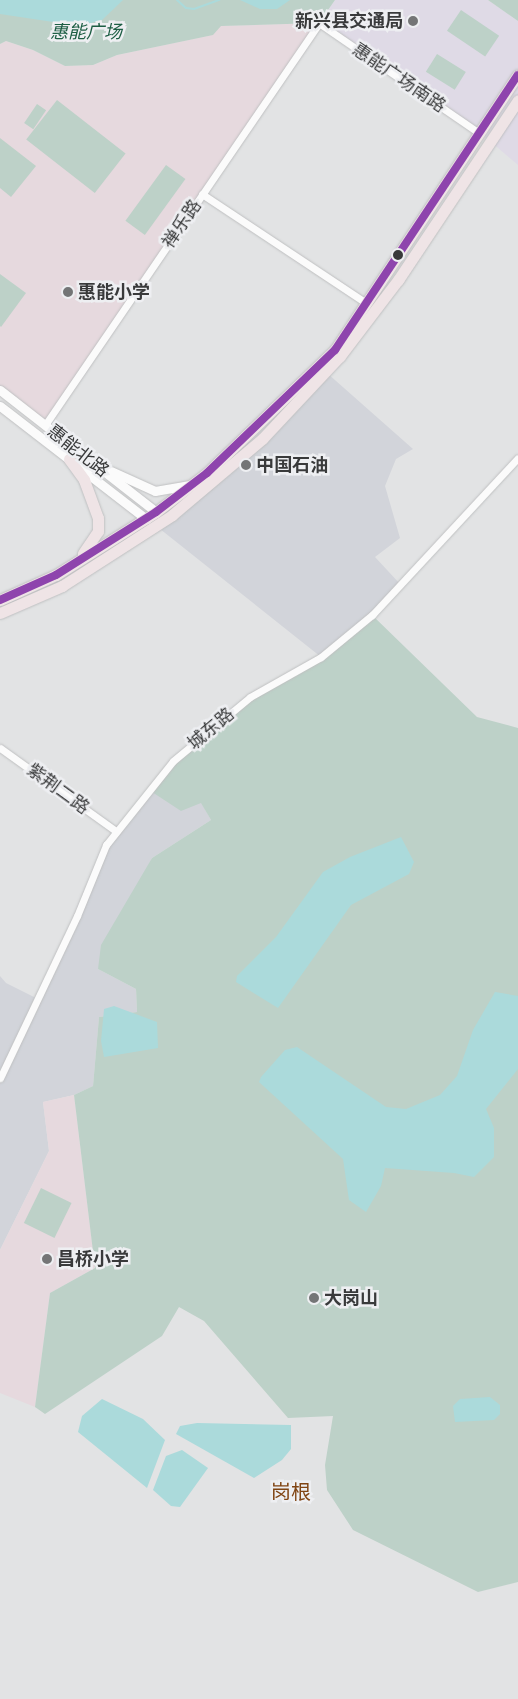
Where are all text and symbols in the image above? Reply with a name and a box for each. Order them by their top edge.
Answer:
place label: 新兴县交通局 [295,10,403,32]
marker: 新兴县交通局 [407,15,419,27]
park label: 惠能广场 [50,21,122,43]
street label: 惠能广场南路 [348,39,450,117]
street label: 禅乐路 [158,196,206,252]
unlabelled marker [393,250,403,260]
place label: 惠能小学 [78,281,150,303]
marker: 惠能小学 [62,286,74,298]
street label: 惠能北路 [43,420,113,482]
place label: 中国石油 [256,454,328,476]
marker: 中国石油 [240,459,252,471]
street label: 城东路 [183,703,239,755]
street label: 紫荆二路 [23,759,93,819]
place label: 昌桥小学 [57,1248,129,1270]
marker: 昌桥小学 [41,1253,53,1265]
place label: 大岗山 [324,1287,378,1309]
marker: 大岗山 [308,1292,320,1304]
district label: 岗根 [271,1479,311,1503]

